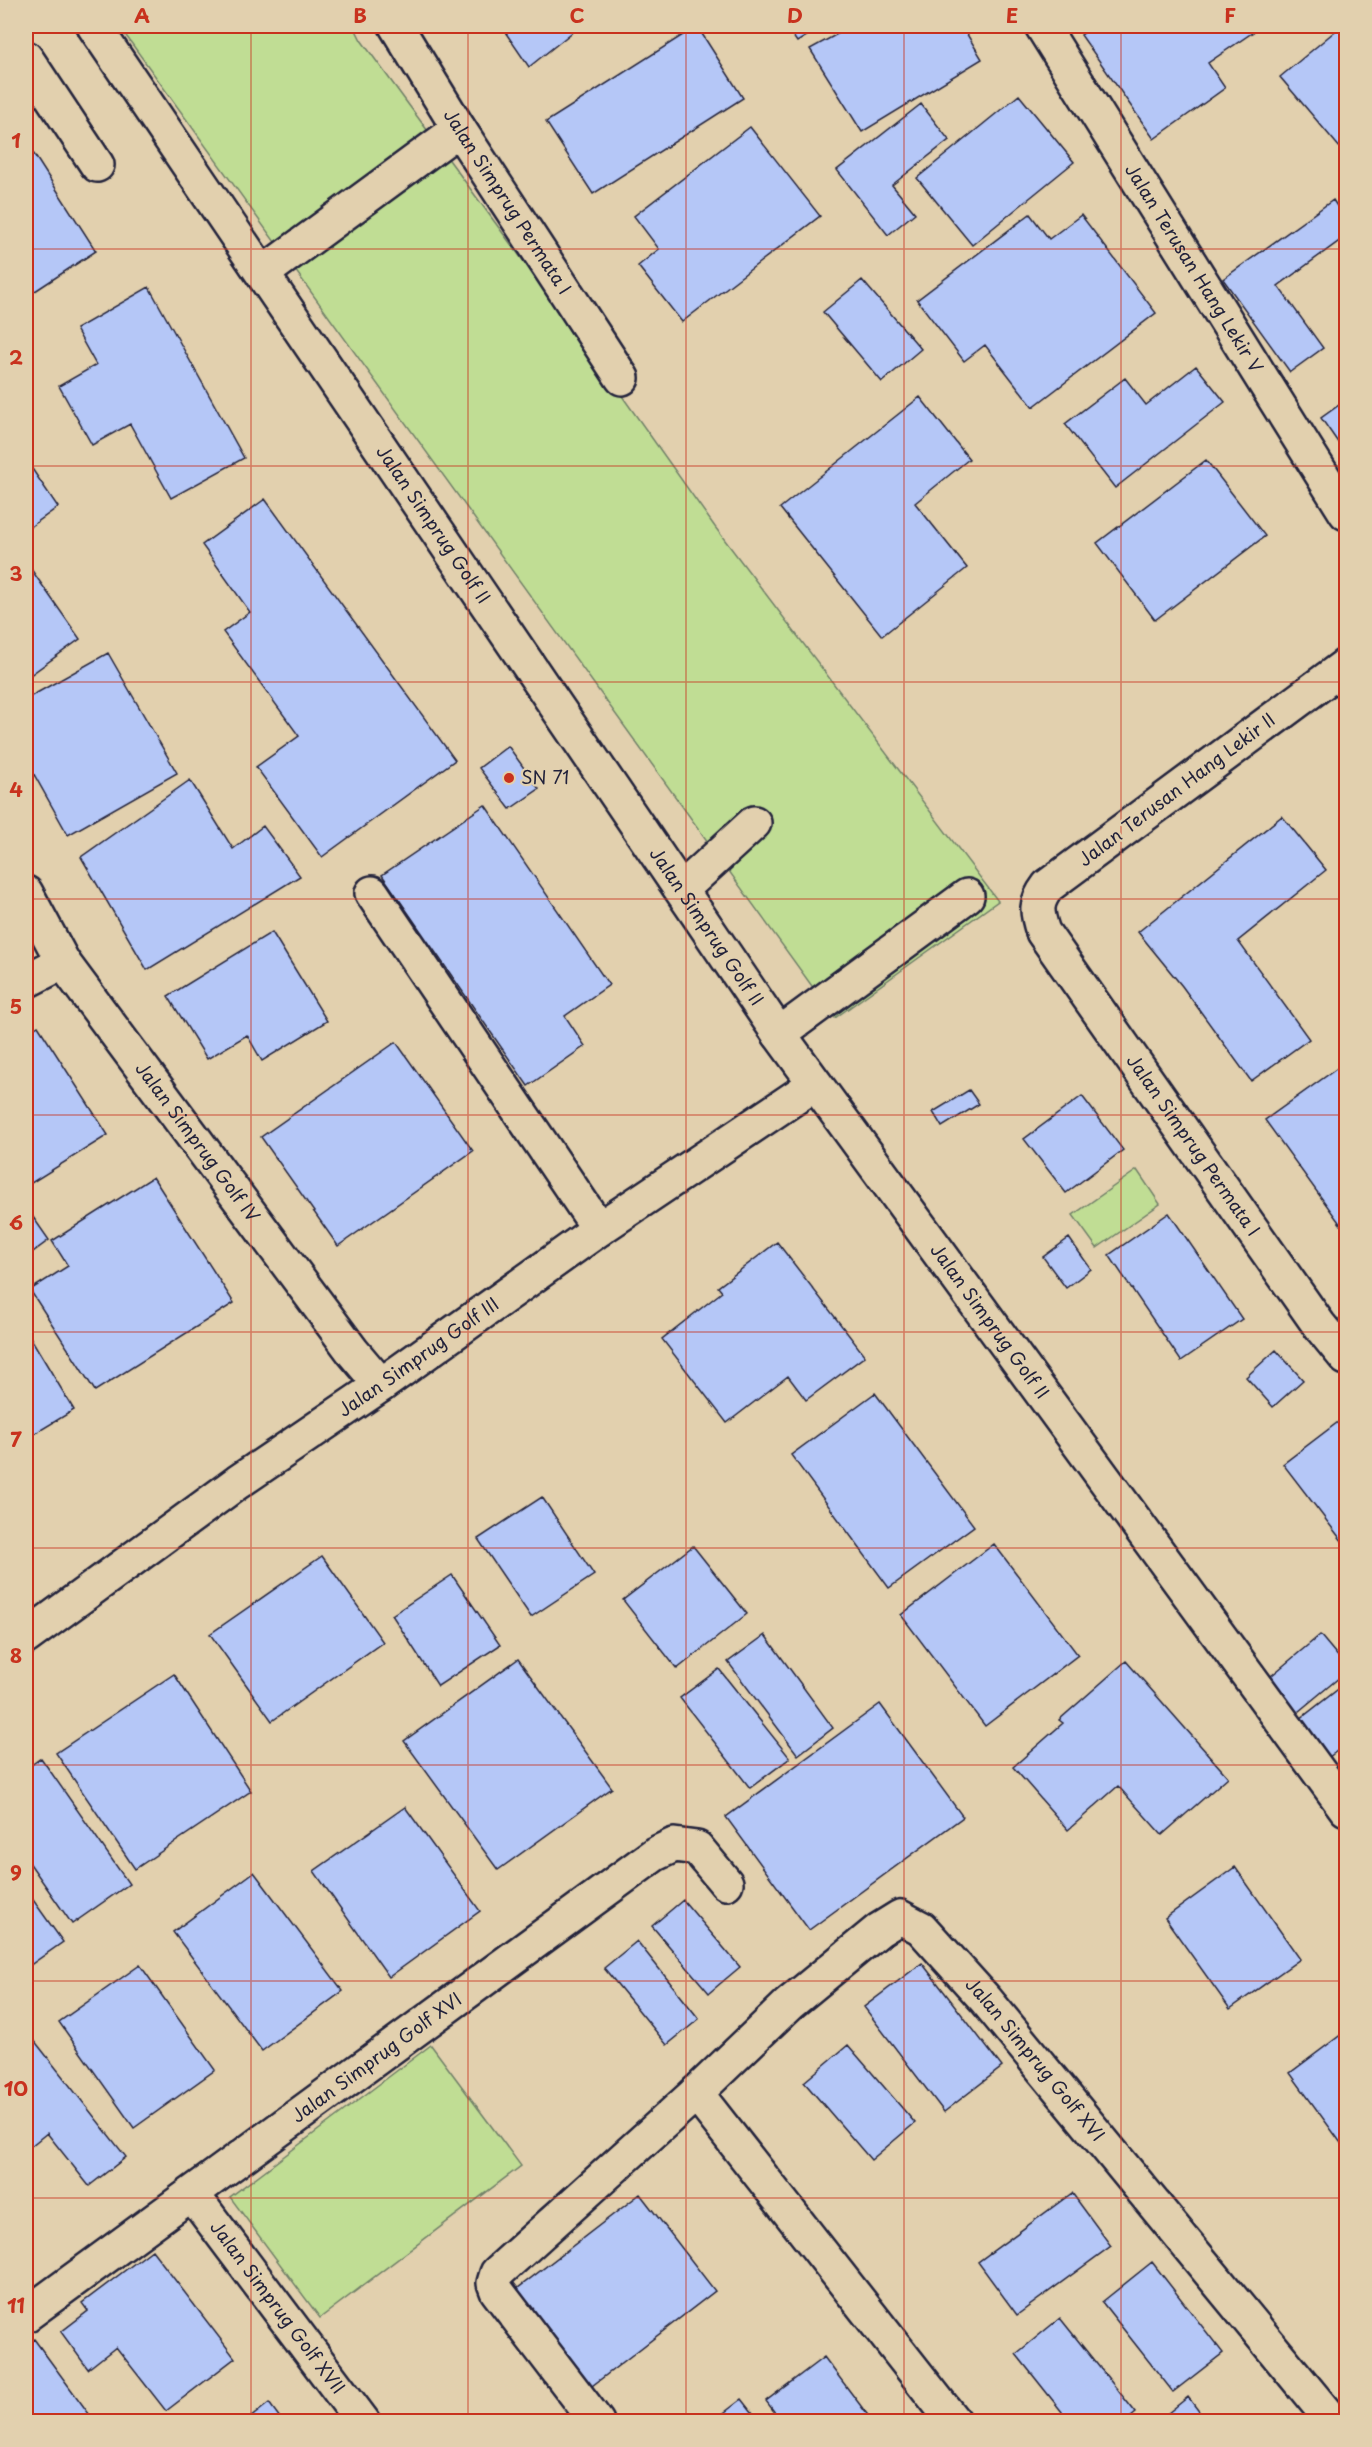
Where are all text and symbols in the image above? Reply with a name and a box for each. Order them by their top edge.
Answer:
text: A [134,0,150,30]
text: B [353,0,367,30]
text: C [569,0,585,30]
text: D [787,0,803,30]
text: E [1006,0,1018,30]
text: F [1224,0,1236,30]
street label: Jalan Simprug Permata I [438,103,579,299]
text: 1 [11,125,21,155]
street label: Jalan Terusan Hang Lekir V [1119,158,1270,378]
text: 2 [9,342,23,372]
street label: Jalan Simprug Golf II [371,439,498,609]
text: 3 [9,558,23,588]
street label: Jalan Terusan Hang Lekir II [1072,706,1280,872]
place label: SN 71 [521,763,569,790]
marker: SN 71 [502,771,516,785]
text: 4 [9,774,23,804]
street label: Jalan Simprug Golf II [644,841,771,1011]
text: 5 [10,991,22,1021]
street label: Jalan Simprug Permata I [1121,1048,1267,1241]
street label: Jalan Simprug Golf IV [130,1056,267,1227]
text: 6 [9,1207,23,1237]
street label: Jalan Simprug Golf II [925,1237,1057,1404]
street label: Jalan Simprug Golf III [332,1290,504,1423]
text: 7 [10,1424,22,1454]
text: 8 [10,1640,22,1670]
text: 9 [10,1857,22,1887]
street label: Jalan Simprug Golf XVI [960,1971,1112,2147]
street label: Jalan Simprug Golf XVI [285,1985,467,2128]
text: 10 [4,2073,28,2103]
street label: Jalan Simprug Golf XVII [205,2214,352,2399]
text: 11 [7,2290,25,2320]

